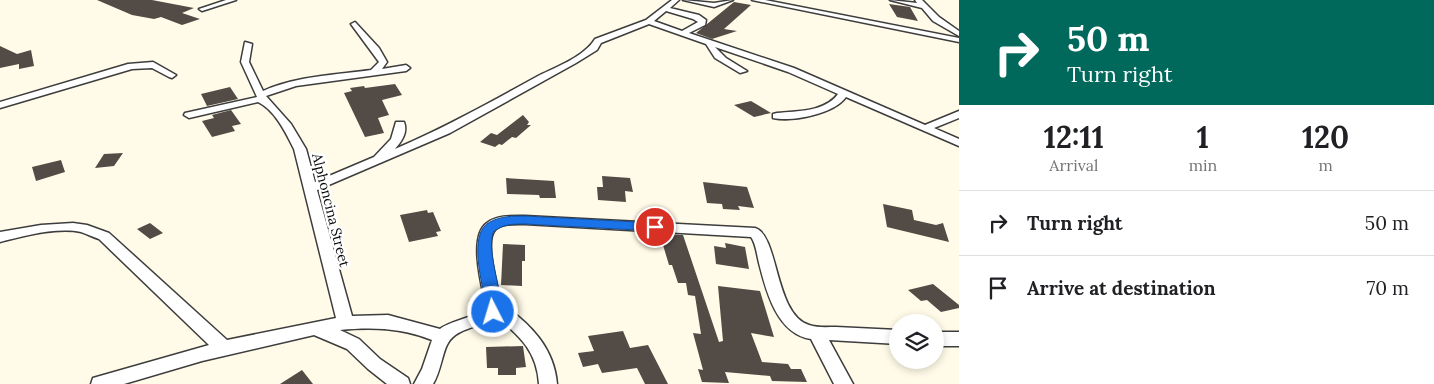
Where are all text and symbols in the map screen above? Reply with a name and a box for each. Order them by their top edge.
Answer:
text: 50 m [1067,16,1150,61]
icon: right [984,20,1049,85]
text: Turn right [1067,60,1172,88]
text: 12:11 [1044,118,1104,156]
text: 1 [1197,118,1209,156]
text: 120 [1302,118,1349,156]
street label: Alphoncina Street [308,150,354,269]
text: Arrival [1049,155,1098,175]
text: min [1189,155,1217,175]
text: m [1318,155,1333,175]
pin [634,206,676,248]
icon: right [984,209,1012,237]
text: Turn right [1027,211,1123,235]
text: 50 m [1365,211,1409,235]
icon: arrive [641,213,669,241]
icon: arrive [984,274,1012,302]
text: Arrive at destination [1027,276,1216,300]
text: 70 m [1366,276,1409,300]
position arrow [466,285,518,337]
map controls [889,314,944,369]
button: layers [889,314,944,369]

